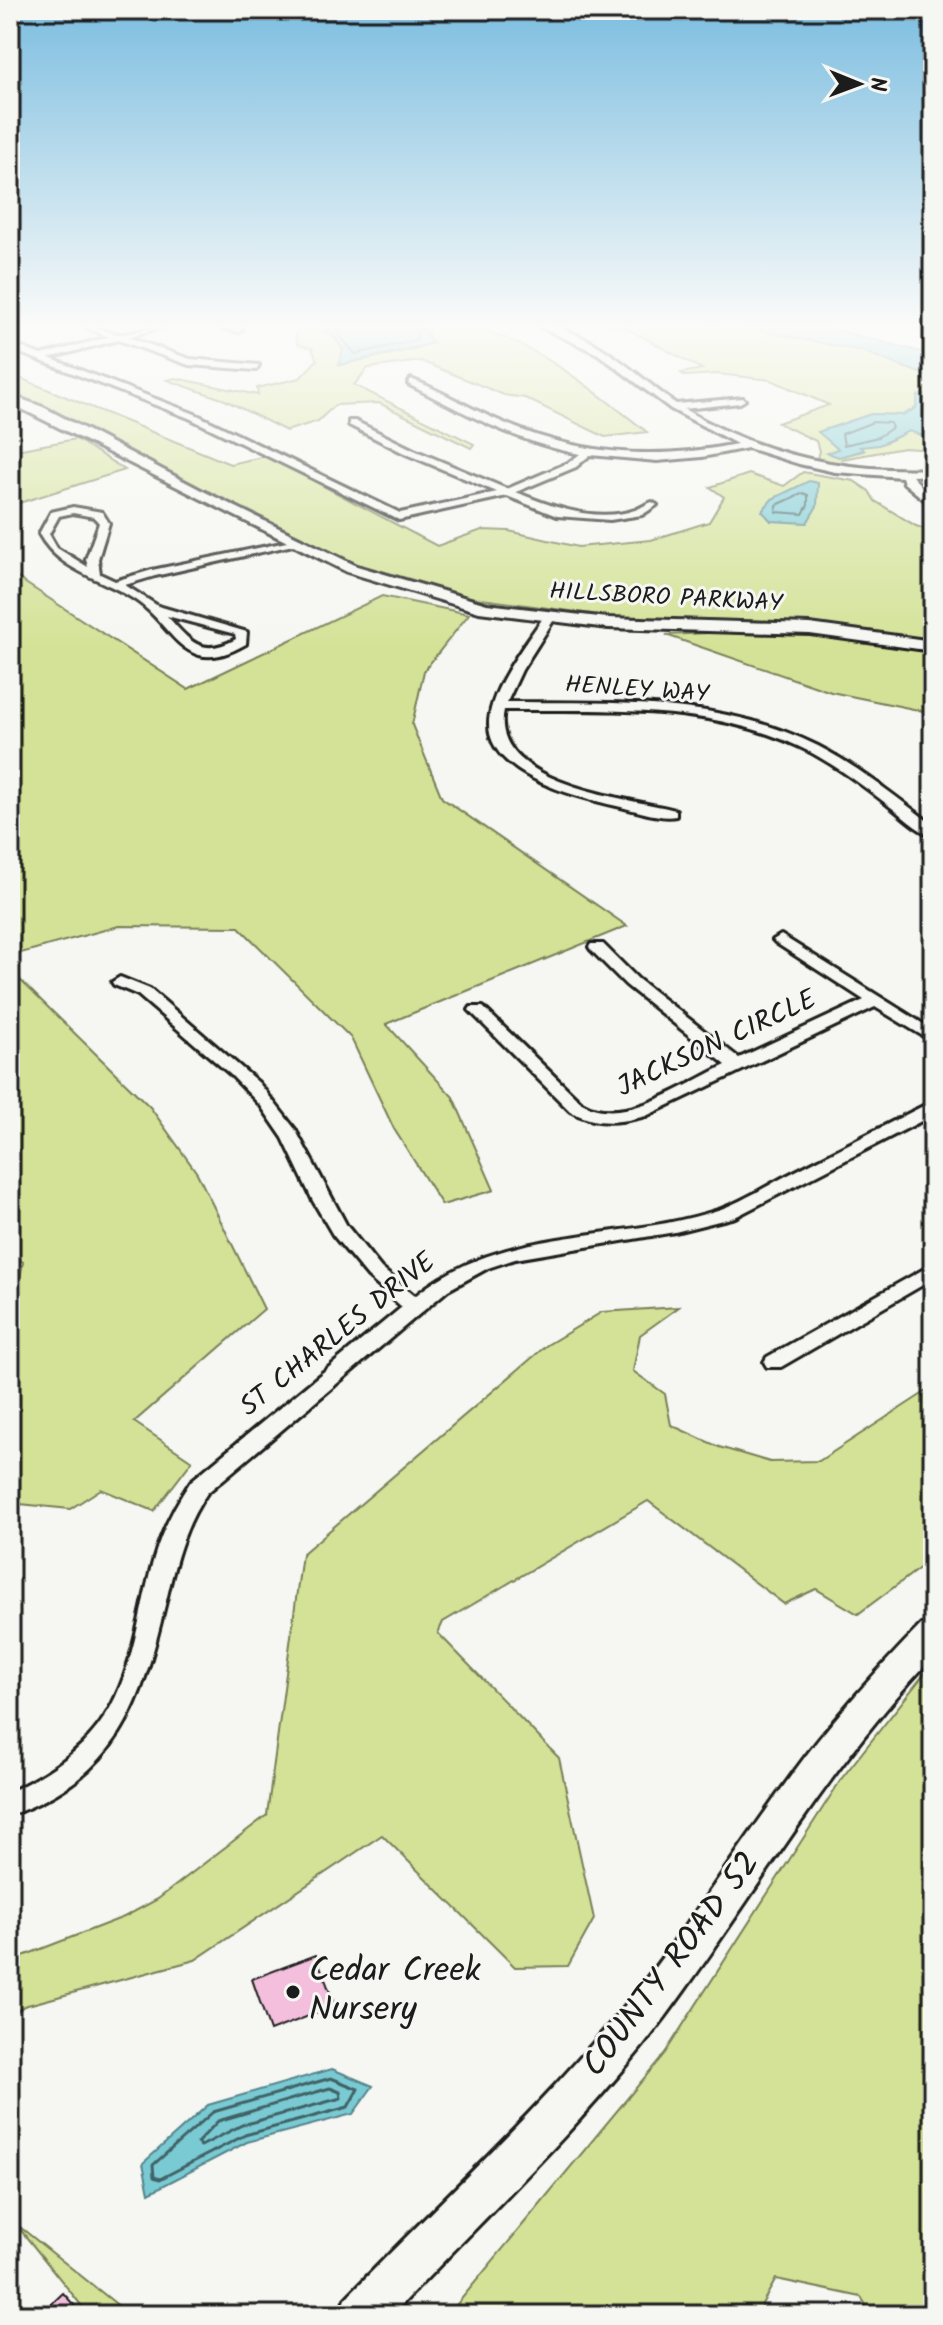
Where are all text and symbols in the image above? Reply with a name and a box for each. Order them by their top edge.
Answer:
north arrow [819,44,899,124]
text: N [859,77,894,92]
street label: HILLSBORO PARKWAY [548,572,785,624]
street label: HENLEY WAY [564,666,711,715]
street label: JACKSON CIRCLE [610,978,825,1110]
street label: ST CHARLES DRIVE [230,1241,447,1429]
street label: COUNTY ROAD 52 [569,1841,775,2089]
place label: Cedar Creek Nursery [309,1945,482,2038]
marker: Cedar Creek Nursery [284,1983,302,2001]

